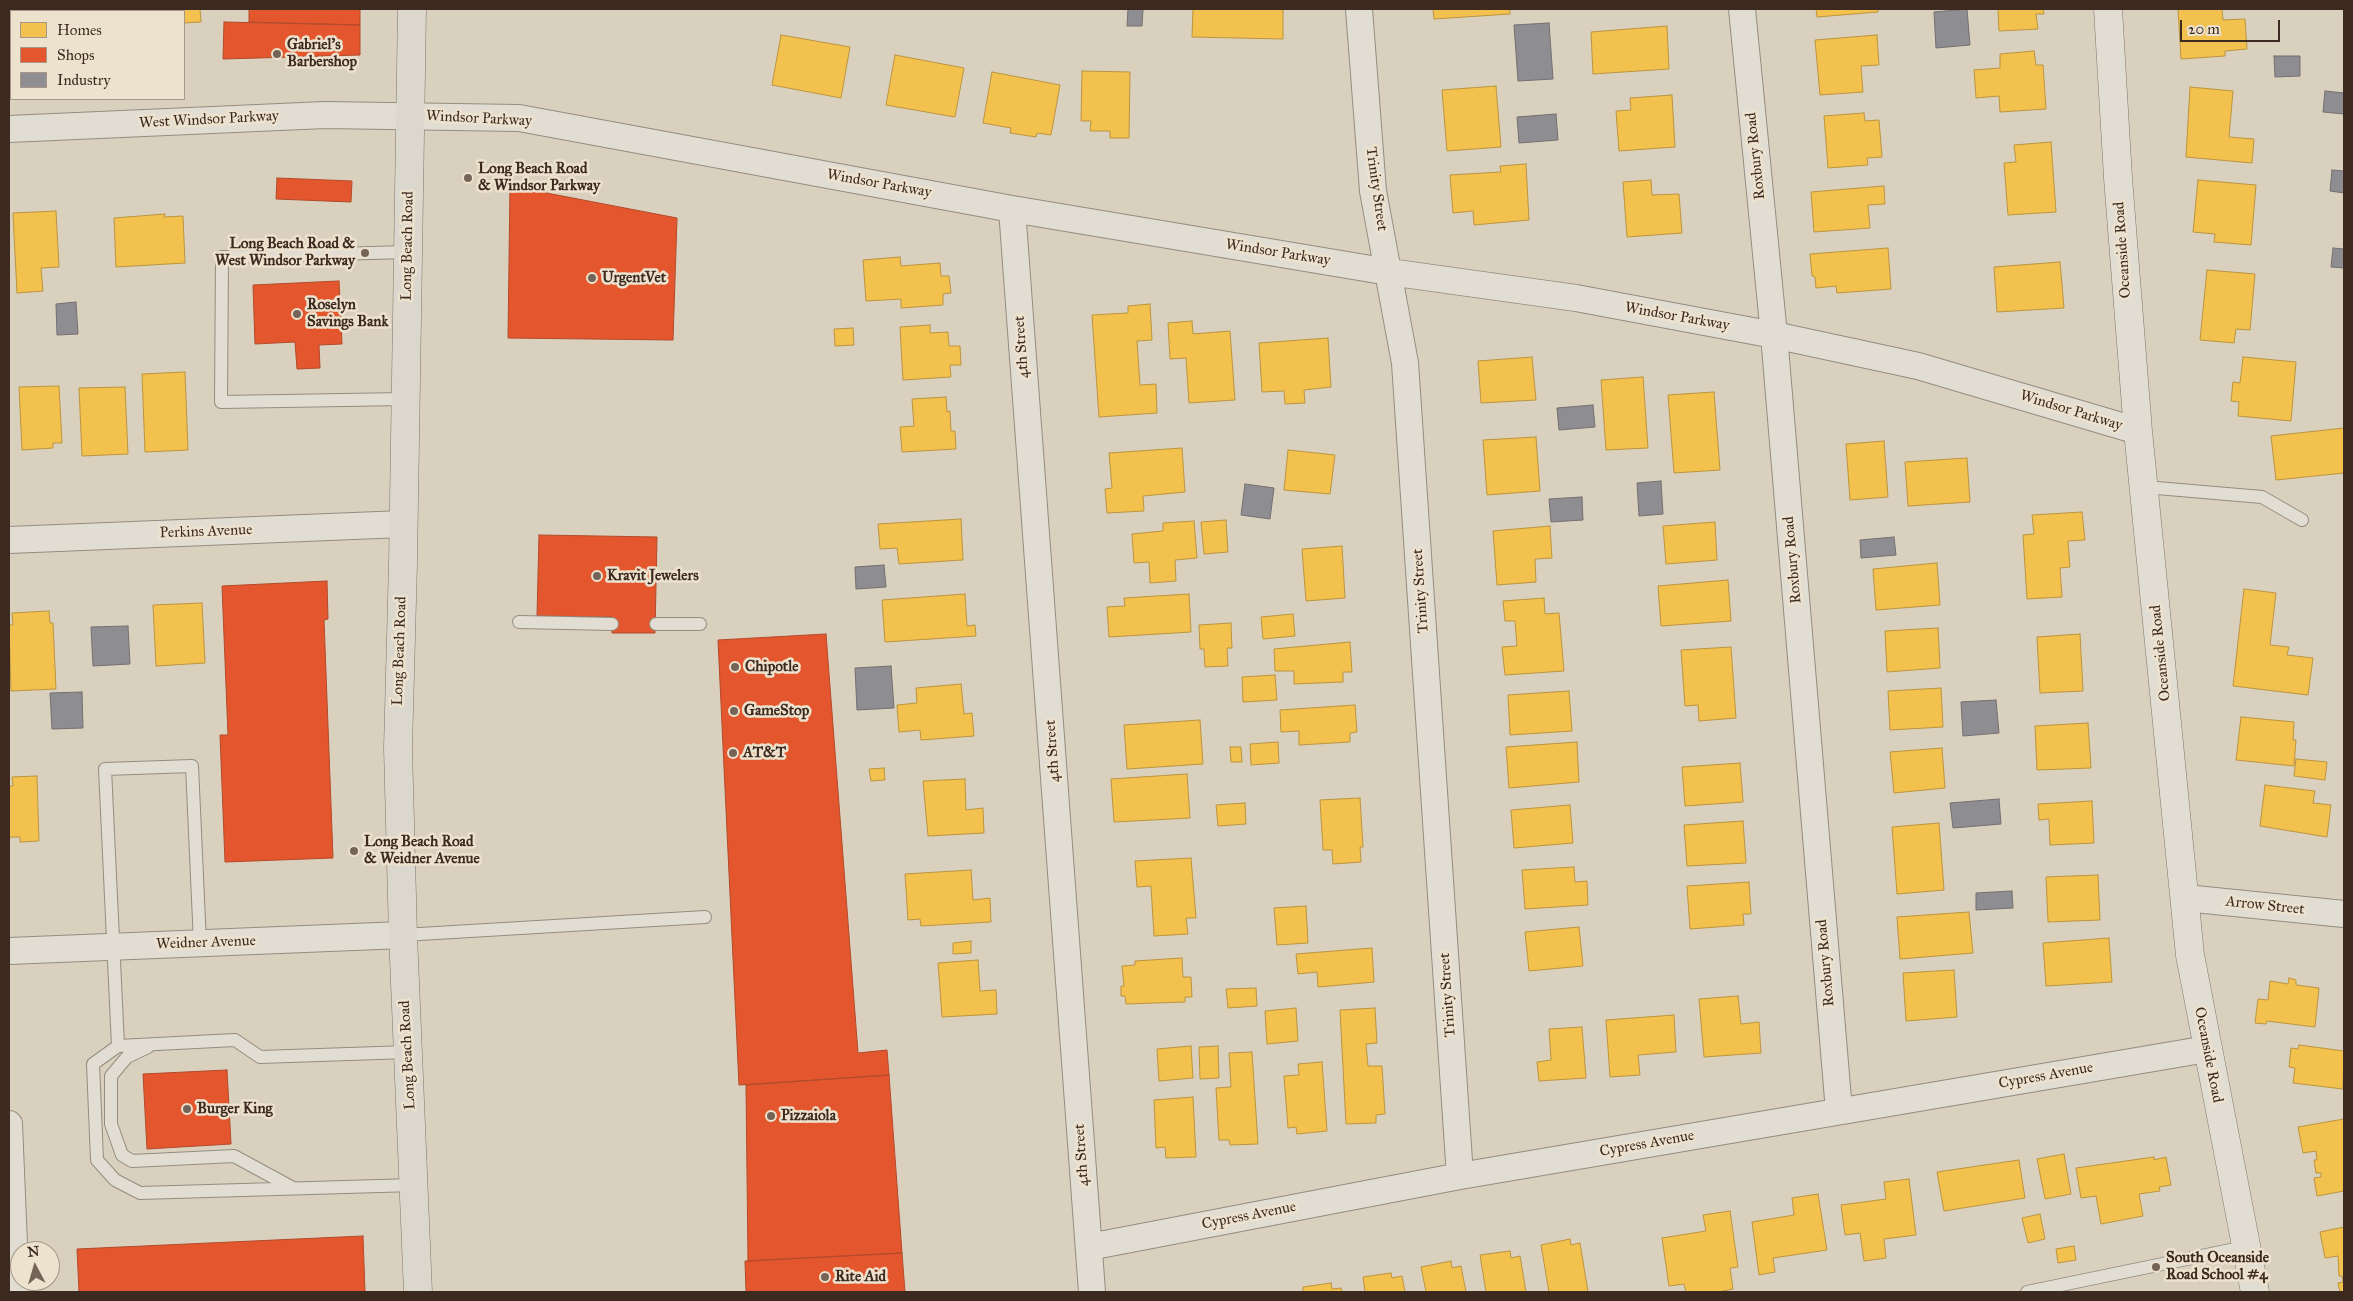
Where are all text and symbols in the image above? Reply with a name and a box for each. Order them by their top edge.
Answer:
legend [10,10,185,100]
scale bar [2183,10,2283,42]
text: 20 m [2188,20,2220,38]
text: Homes [57,21,102,39]
place label: Gabriel's Barbershop [287,36,357,71]
text: Shops [57,46,95,64]
marker: Gabriel's Barbershop [271,48,283,60]
text: Industry [57,71,111,89]
street label: West Windsor Parkway [139,107,279,133]
street label: Windsor Parkway [426,107,532,131]
street label: Roxbury Road [1742,111,1770,201]
street label: Trinity Street [1361,146,1391,232]
place label: Long Beach Road & Windsor Parkway [478,160,600,195]
street label: Windsor Parkway [825,166,933,202]
marker: Long Beach Road & Windsor Parkway [462,172,474,184]
street label: Long Beach Road [398,191,418,301]
street label: Oceanside Road [2111,201,2135,299]
place label: Long Beach Road & West Windsor Parkway [215,235,355,270]
street label: Windsor Parkway [1224,236,1332,270]
marker: Long Beach Road & West Windsor Parkway [359,247,371,259]
place label: UrgentVet [602,269,666,287]
marker: UrgentVet [586,272,598,284]
place label: Roselyn Savings Bank [307,296,388,331]
street label: Windsor Parkway [1623,299,1731,335]
marker: Roselyn Savings Bank [291,308,303,320]
street label: 4th Street [1011,315,1033,379]
street label: Windsor Parkway [2018,387,2124,435]
street label: Roxbury Road [1780,516,1806,604]
street label: Perkins Avenue [159,521,253,543]
street label: Trinity Street [1409,548,1433,634]
place label: Kravit Jewelers [607,567,699,585]
marker: Kravit Jewelers [591,570,603,582]
street label: Long Beach Road [389,596,411,706]
street label: Oceanside Road [2147,604,2175,702]
place label: Chipotle [745,658,798,676]
marker: Chipotle [729,661,741,673]
place label: GameStop [744,702,809,720]
marker: GameStop [728,705,740,717]
street label: 4th Street [1042,719,1064,783]
place label: AT&T [743,744,786,762]
marker: AT&T [727,747,739,759]
place label: Long Beach Road & Weidner Avenue [364,833,480,868]
marker: Long Beach Road & Weidner Avenue [348,845,360,857]
street label: Arrow Street [2225,893,2305,919]
street label: Roxbury Road [1813,919,1839,1007]
street label: Weidner Avenue [156,932,256,954]
street label: Trinity Street [1436,952,1460,1038]
street label: Long Beach Road [396,1000,420,1110]
street label: Oceanside Road [2190,1006,2226,1104]
street label: Cypress Avenue [1997,1059,2095,1093]
place label: Burger King [197,1100,273,1118]
marker: Burger King [181,1103,193,1115]
place label: Pizzaiola [781,1107,836,1125]
marker: Pizzaiola [765,1110,777,1122]
street label: 4th Street [1071,1123,1093,1187]
street label: Cypress Avenue [1598,1127,1696,1161]
street label: Cypress Avenue [1200,1198,1298,1234]
north arrow [10,1241,60,1291]
text: N [27,1243,40,1261]
place label: South Oceanside Road School #4 [2166,1249,2269,1284]
marker: South Oceanside Road School #4 [2150,1261,2162,1273]
place label: Rite Aid [835,1268,886,1286]
marker: Rite Aid [819,1271,831,1283]

